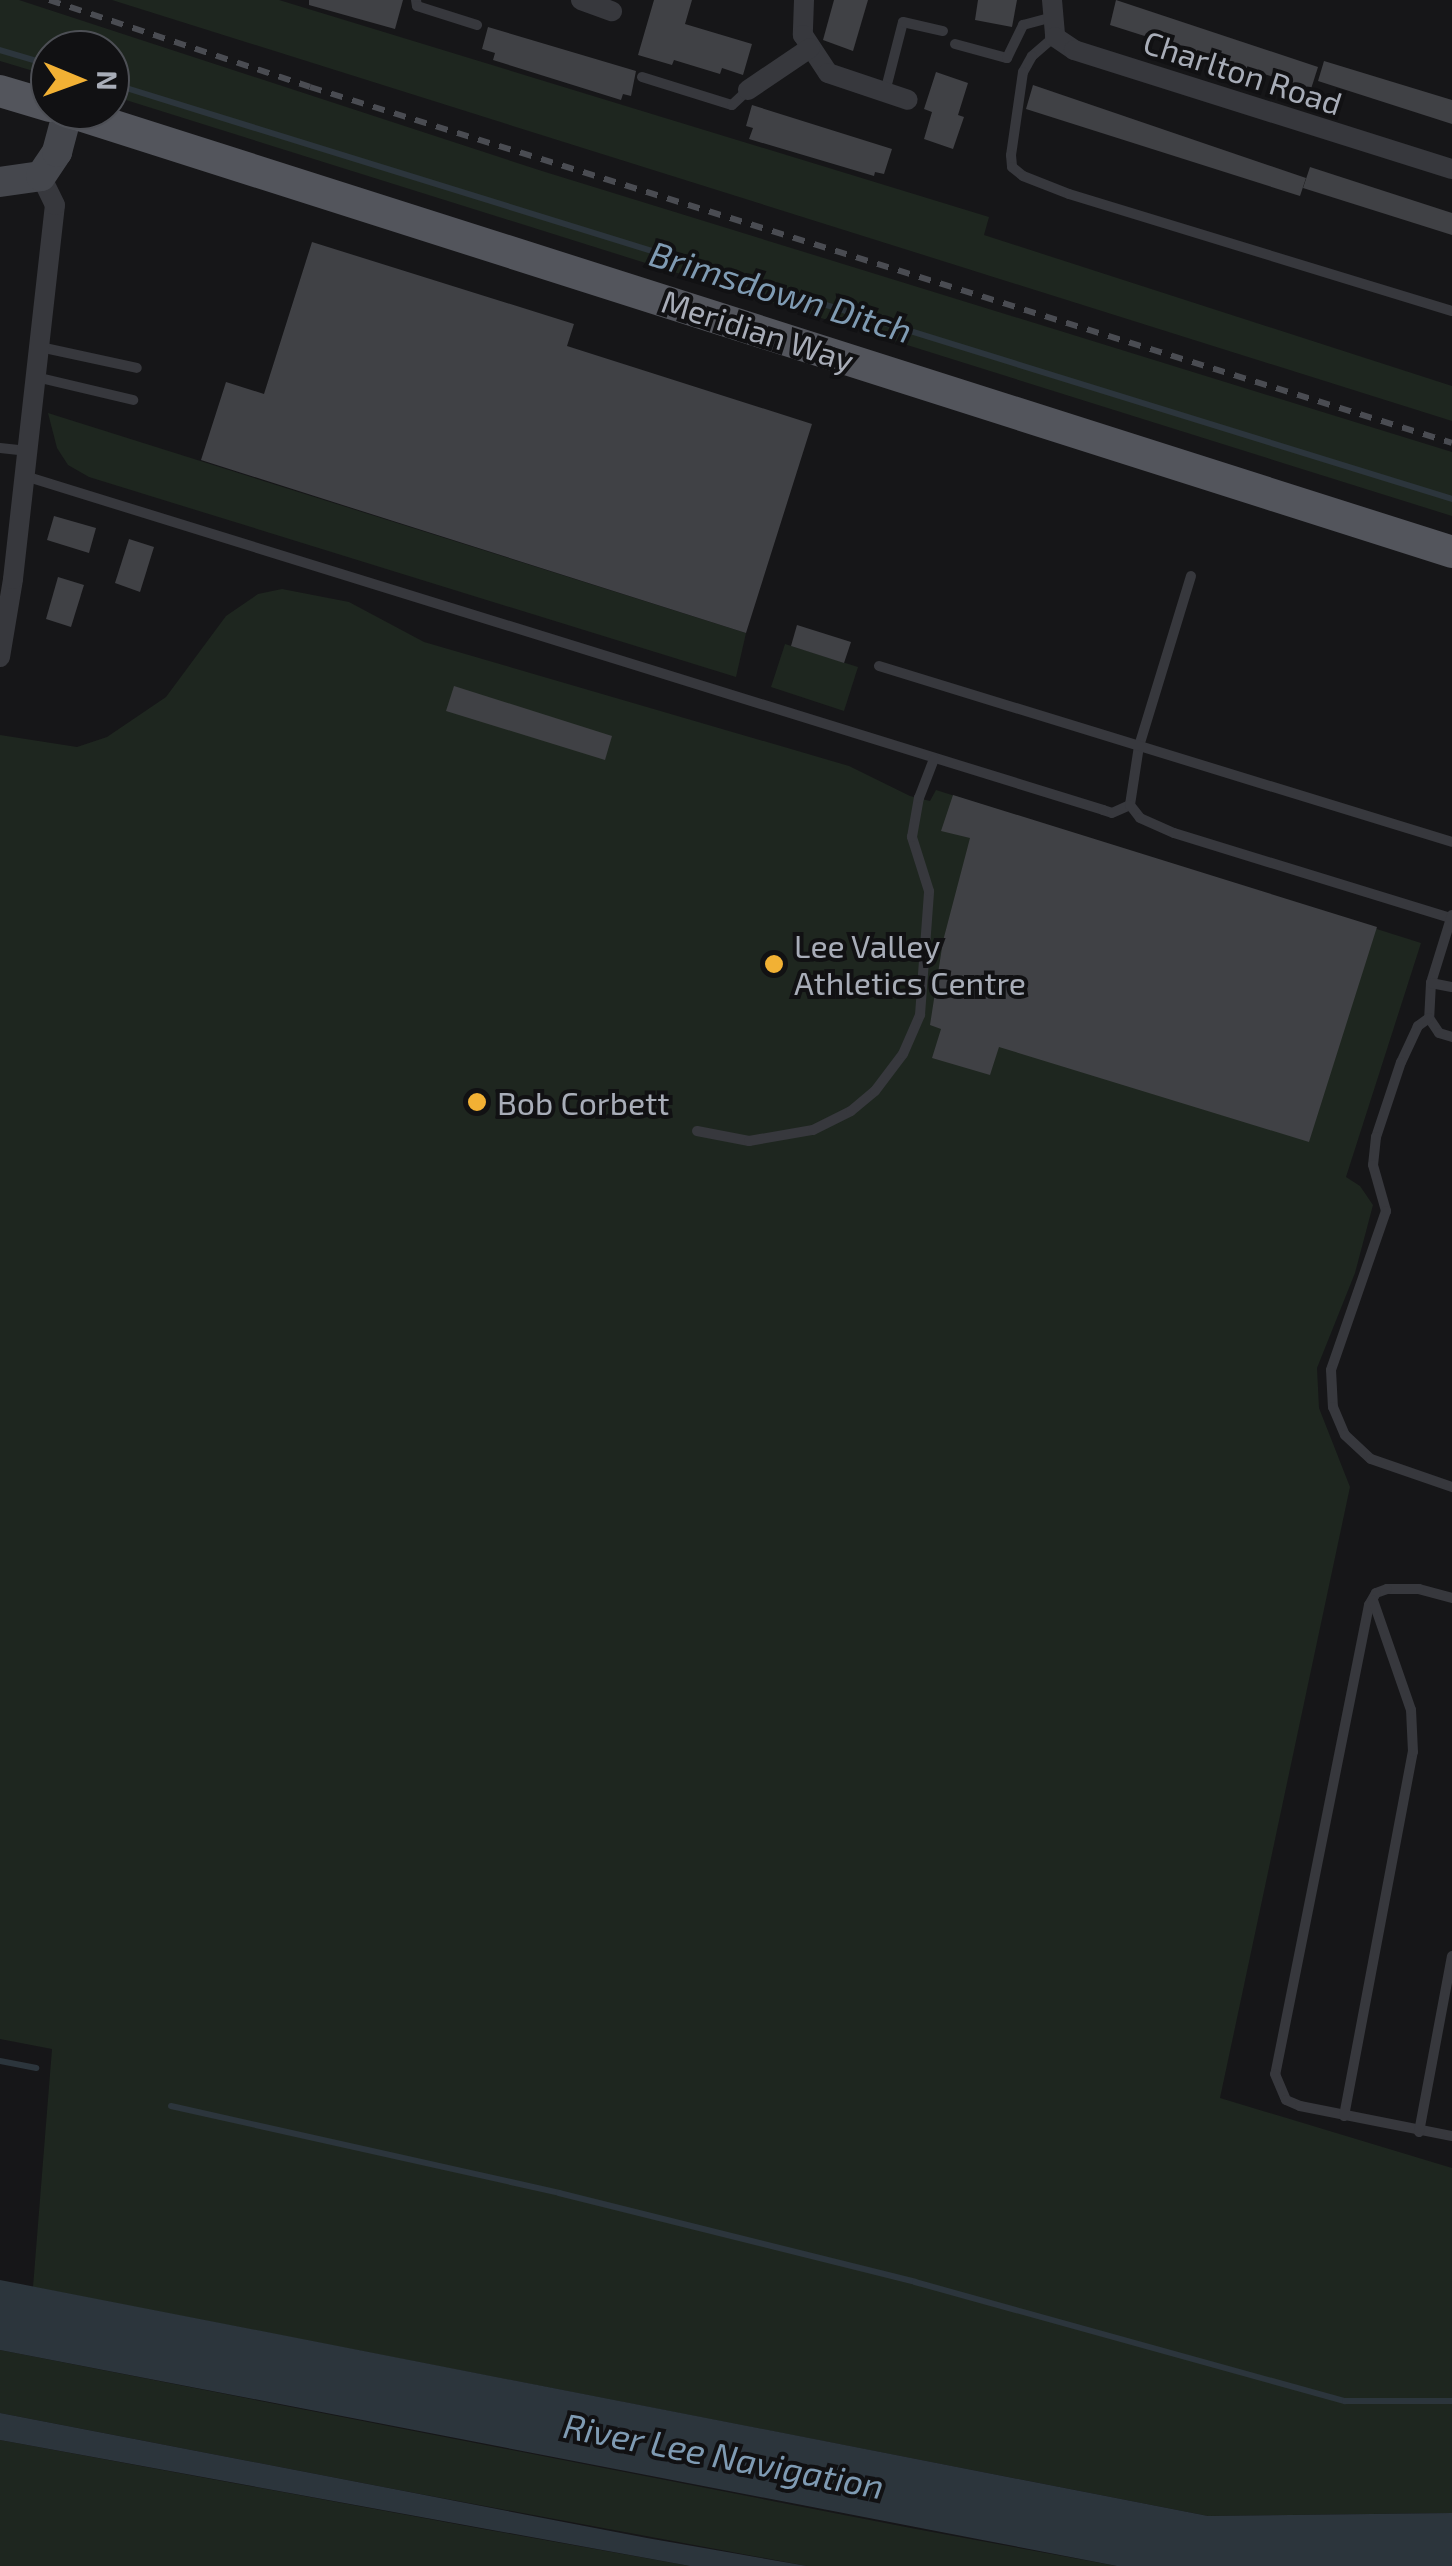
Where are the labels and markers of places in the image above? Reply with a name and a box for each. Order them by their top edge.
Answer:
place label: Lee Valley Athletics Centre [794,927,1026,1002]
marker: Lee Valley Athletics Centre [763,953,785,975]
place label: Bob Corbett [497,1083,669,1121]
marker: Bob Corbett [466,1091,488,1113]

